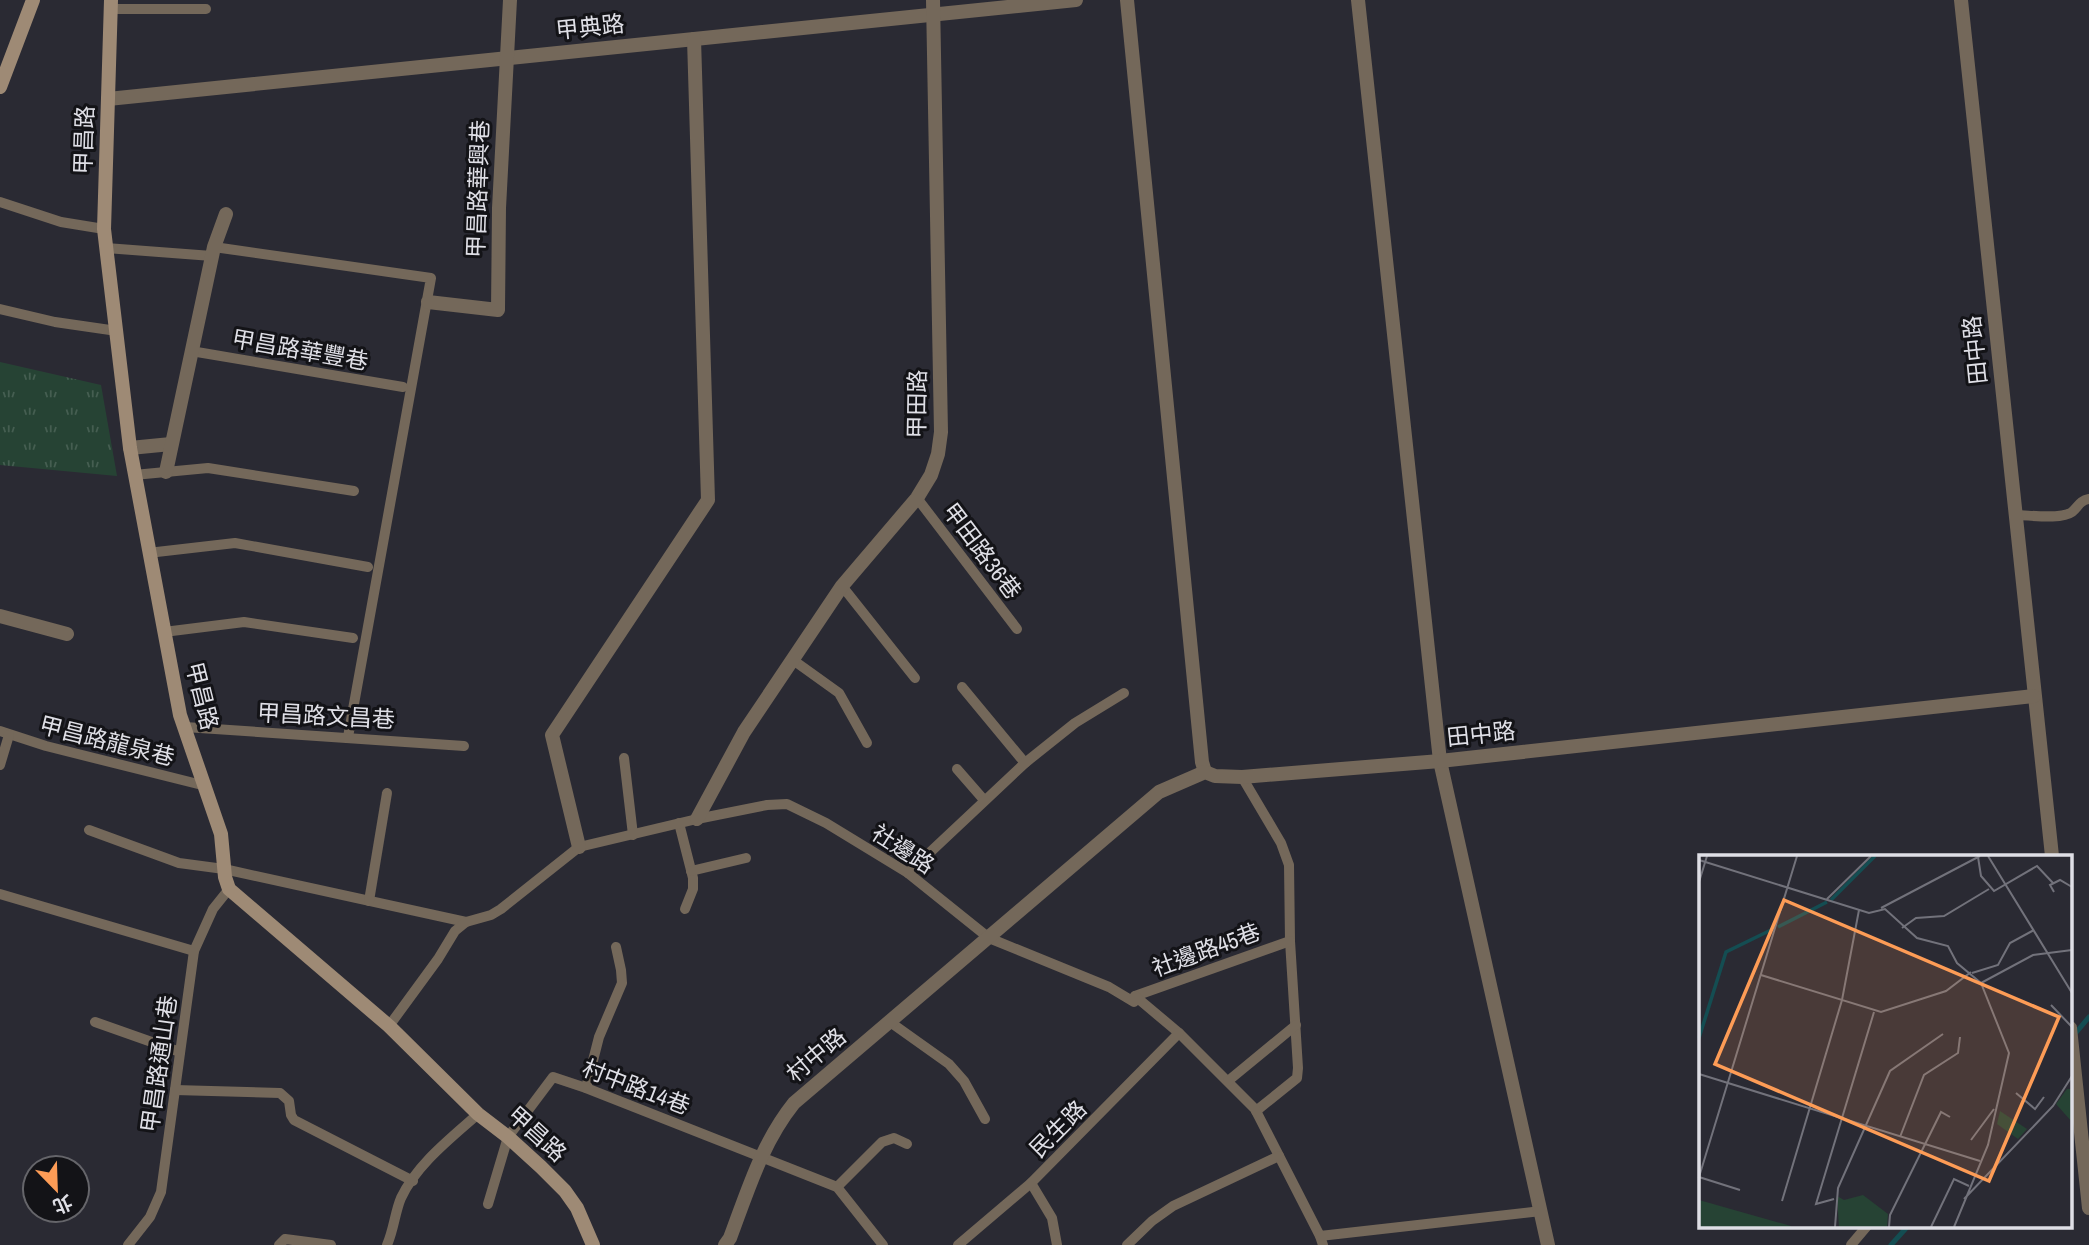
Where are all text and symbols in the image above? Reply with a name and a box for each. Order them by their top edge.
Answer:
street label: 甲典路 [554,7,626,46]
street label: 甲昌路 [67,105,100,175]
street label: 甲昌路華興巷 [460,119,495,258]
street label: 田中路 [1955,314,1994,386]
street label: 甲昌路華豐巷 [229,322,371,377]
street label: 甲田路 [900,369,933,439]
street label: 甲田路36巷 [936,496,1029,605]
street label: 甲昌路 [179,659,226,733]
street label: 甲昌路文昌巷 [256,696,396,735]
street label: 甲昌路龍泉巷 [36,709,178,772]
street label: 田中路 [1445,714,1517,753]
street label: 社邊路 [866,817,941,880]
inset map [1699,855,2072,1228]
street label: 社邊路45巷 [1147,916,1264,983]
street label: 甲昌路通山巷 [134,993,183,1134]
street label: 村中路 [779,1021,852,1089]
street label: 村中路14巷 [578,1052,694,1121]
street label: 民生路 [1022,1093,1093,1164]
street label: 甲昌路 [501,1099,573,1168]
north arrow [21,1154,91,1224]
text: 北 [49,1189,76,1220]

